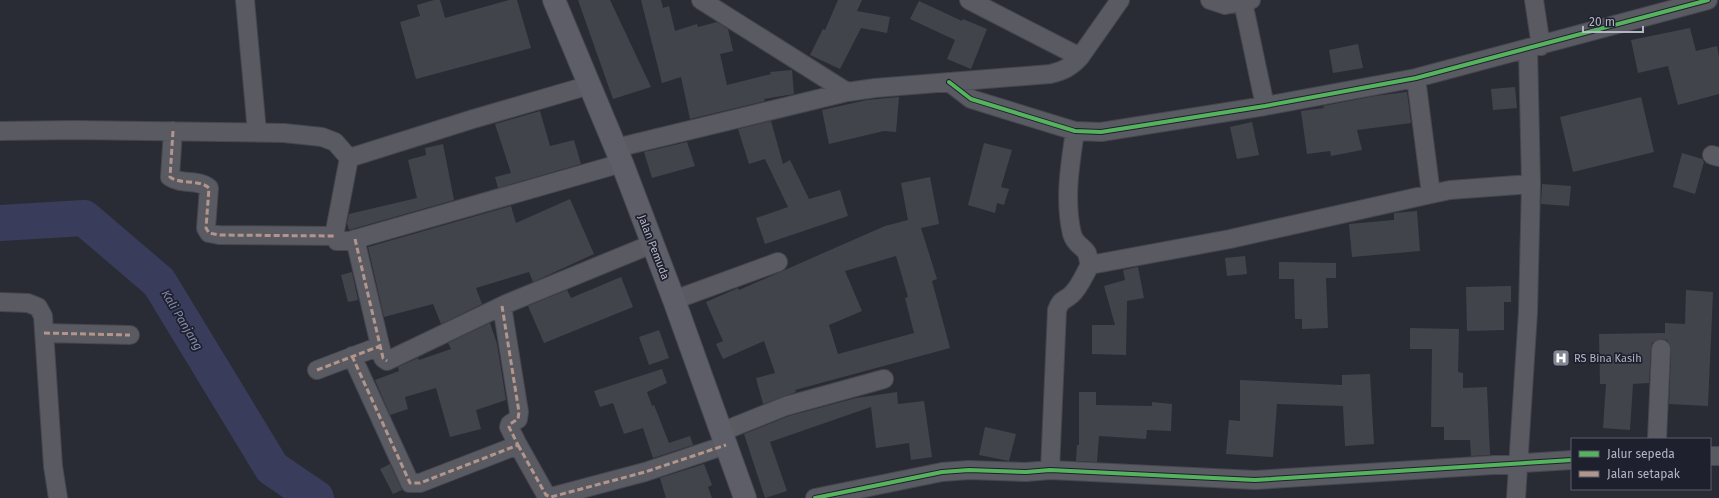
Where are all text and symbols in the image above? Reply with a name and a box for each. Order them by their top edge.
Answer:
scale bar [1583,8,1643,34]
text: 20 m [1589,15,1615,29]
street label: Jalan Pemuda [635,213,672,281]
water label: Kali Panjang [158,287,206,353]
hospital icon: RS Bina Kasih [1551,348,1571,368]
place label: RS Bina Kasih [1574,352,1642,365]
legend [1571,438,1711,490]
text: Jalur sepeda [1607,447,1675,461]
text: Jalan setapak [1607,467,1681,481]

